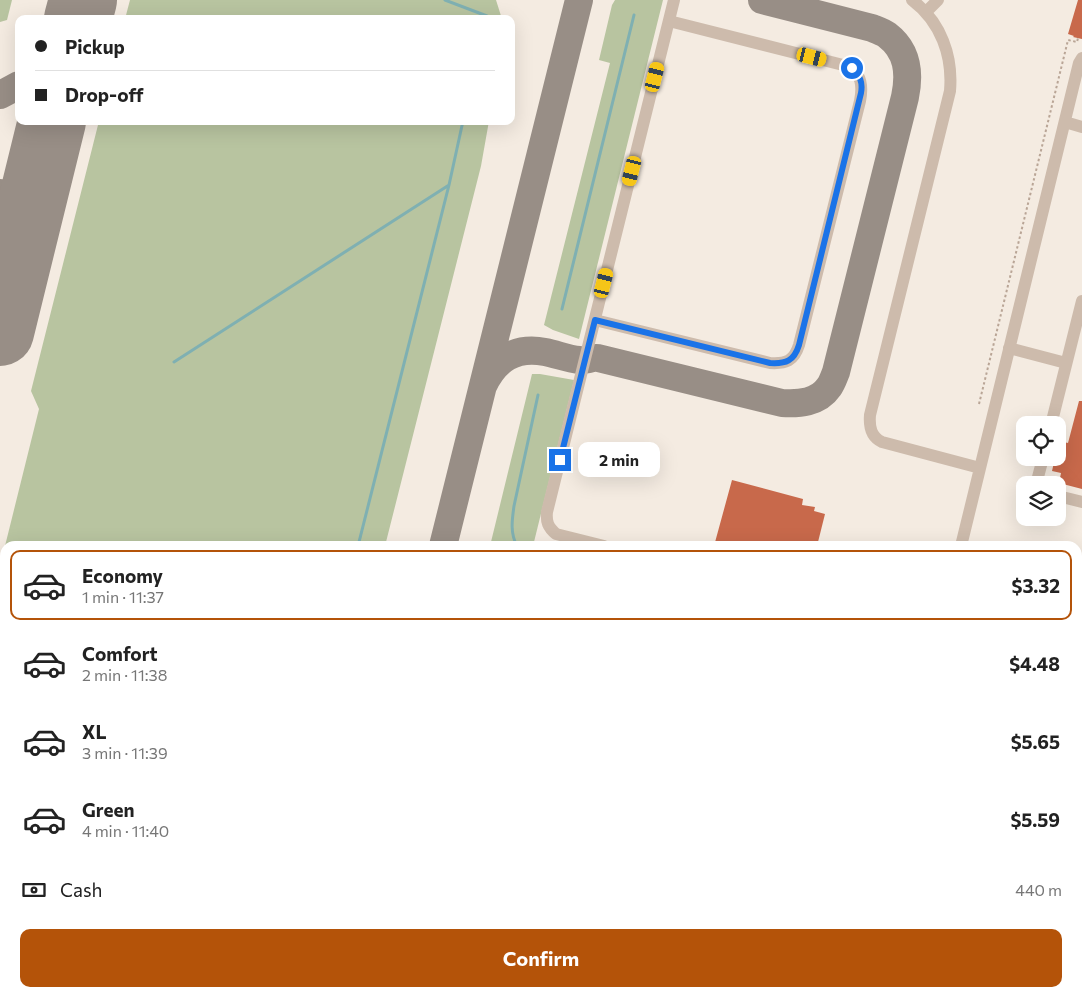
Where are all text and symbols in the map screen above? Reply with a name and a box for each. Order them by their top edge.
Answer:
text: Pickup [65,35,125,58]
car [795,46,828,68]
route start [841,57,863,79]
car [644,61,665,93]
text: Drop-off [65,83,144,106]
car [621,155,642,187]
car [593,267,614,299]
map controls [1016,416,1066,526]
button: locate [1016,416,1066,466]
callout: 2 min [578,442,660,478]
route end [549,449,571,471]
text: 2 min [599,450,639,469]
button: layers [1016,476,1066,526]
icon: car [22,563,67,608]
text: Economy [82,564,163,587]
text: $3.32 [1011,574,1060,597]
text: 1 min · 11:37 [82,587,164,606]
icon: car [22,641,67,686]
text: Comfort [82,642,158,665]
text: $4.48 [1009,652,1060,675]
text: 2 min · 11:38 [82,665,167,684]
icon: car [22,719,67,764]
text: XL [82,720,107,743]
text: $5.65 [1011,730,1060,753]
text: 3 min · 11:39 [82,743,168,762]
icon: car [22,797,67,842]
text: Green [82,798,134,821]
text: $5.59 [1010,808,1060,831]
text: 4 min · 11:40 [82,821,169,840]
icon: cash [20,876,48,904]
text: Cash [60,878,102,901]
text: 440 m [1015,880,1062,899]
button: Confirm [20,929,1062,987]

